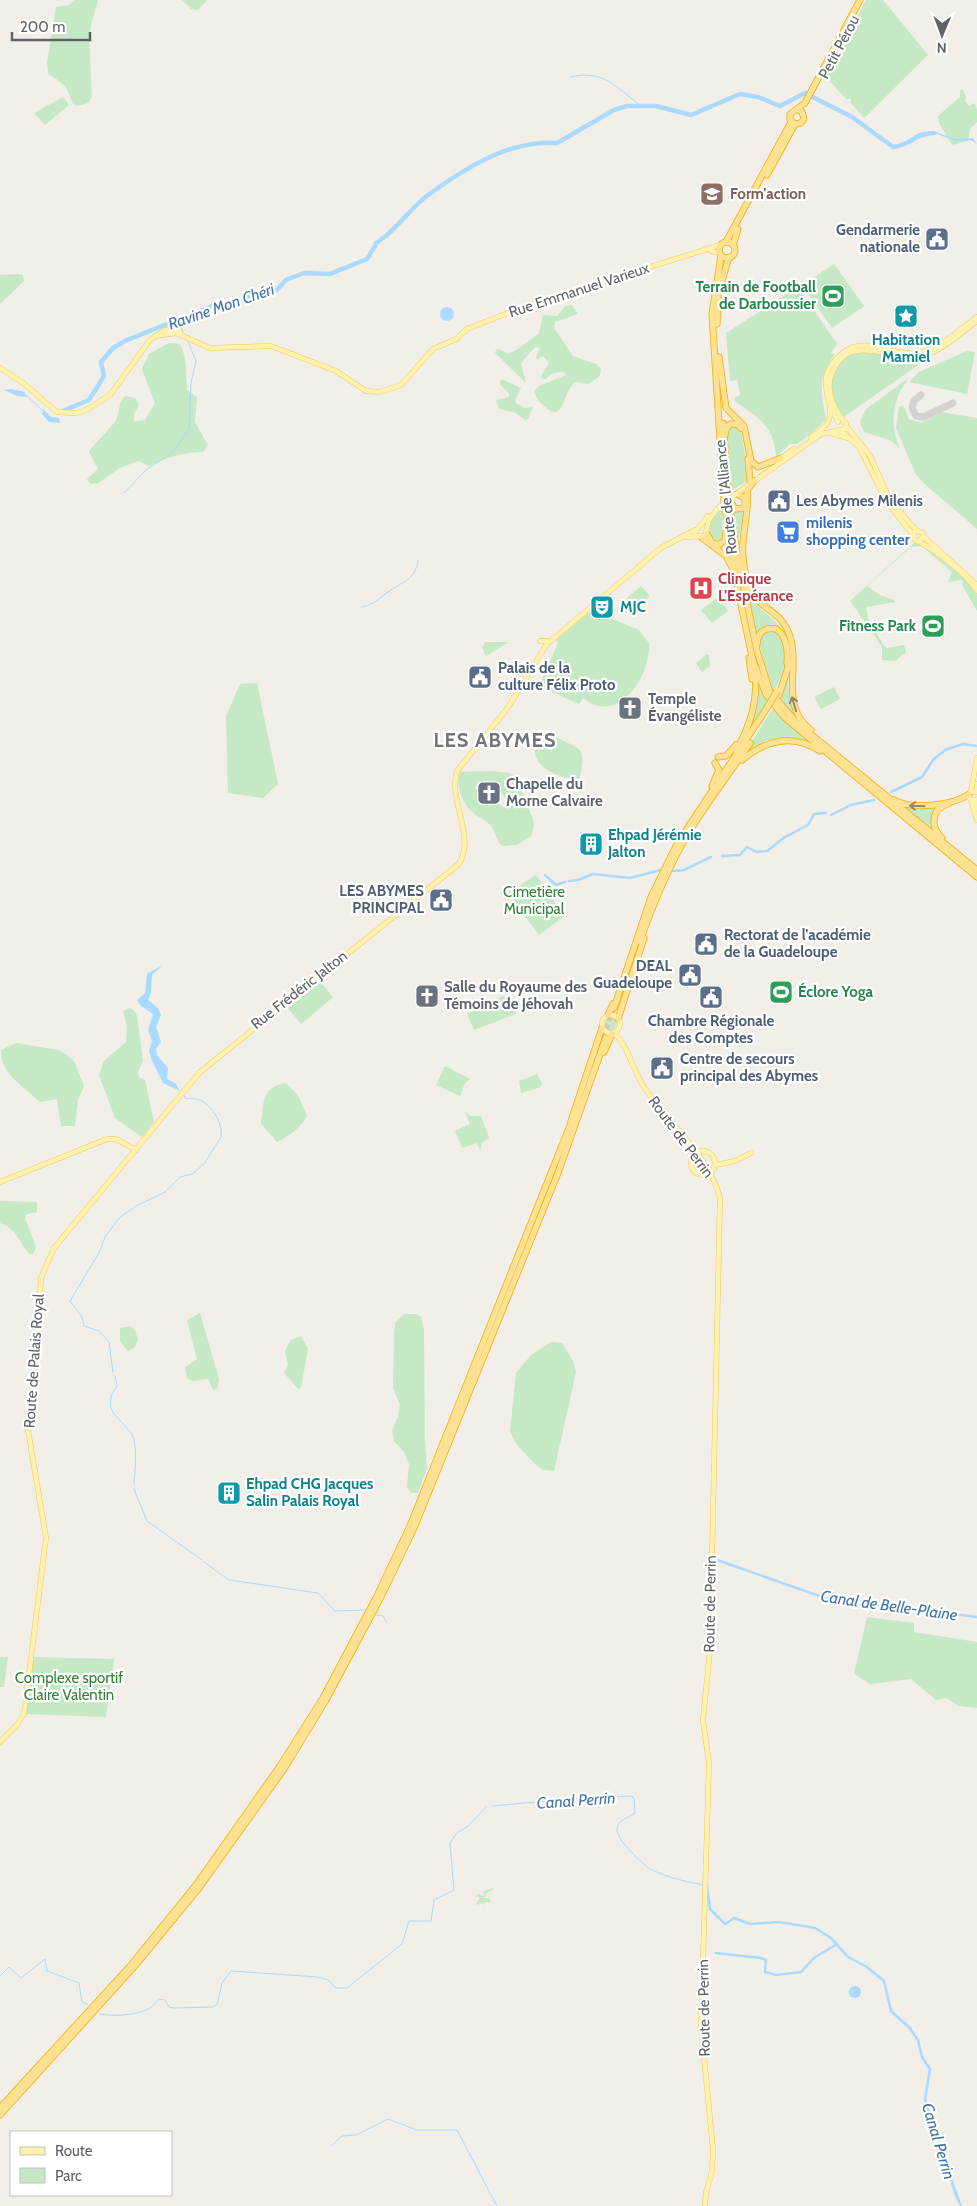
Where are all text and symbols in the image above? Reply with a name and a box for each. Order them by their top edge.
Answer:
scale bar [12,10,90,42]
north arrow [917,10,967,60]
street label: Petit Pérou [815,12,863,82]
text: 200 m [20,18,65,36]
text: N [937,39,947,57]
school or university icon: Form'action [699,181,725,207]
place label: Form'action [730,185,806,203]
place label: Gendarmerie nationale [836,221,920,256]
public building icon: Gendarmerie nationale [924,226,950,252]
street label: Rue Emmanuel Varieux [506,259,652,321]
place label: Terrain de Football de Darboussier [695,278,816,313]
water label: Ravine Mon Chéri [166,279,277,334]
sports icon: Terrain de Football de Darboussier [820,283,846,309]
place icon: Habitation Mamiel [893,303,919,329]
place label: Habitation Mamiel [872,331,940,366]
street label: Route de l'Alliance [711,439,741,555]
public building icon: Les Abymes Milenis [766,488,792,514]
place label: Les Abymes Milenis [796,492,923,510]
place label: milenis shopping center [806,514,910,549]
supermarket icon: milenis shopping center [775,519,801,545]
place label: Clinique L'Espérance [718,570,794,605]
hospital icon: Clinique L'Espérance [688,575,714,601]
theatre icon: MJC [589,594,615,620]
place label: MJC [620,598,646,616]
sports icon: Fitness Park [920,613,946,639]
place label: Fitness Park [839,617,917,635]
place label: Palais de la culture Félix Proto [498,659,616,694]
public building icon: Palais de la culture Félix Proto [467,664,493,690]
place label: Temple Évangéliste [648,690,722,725]
church icon: Temple Évangéliste [617,695,643,721]
one-way arrow [789,696,799,712]
district label: LES ABYMES [434,728,557,752]
place label: Chapelle du Morne Calvaire [506,775,603,810]
church icon: Chapelle du Morne Calvaire [476,780,502,806]
one-way arrow [910,801,926,811]
place label: Ehpad Jérémie Jalton [607,826,702,861]
building icon: Ehpad Jérémie Jalton [578,831,604,857]
place label: LES ABYMES PRINCIPAL [339,882,424,917]
park label: Cimetière Municipal [503,883,565,918]
public building icon: LES ABYMES PRINCIPAL [428,887,454,913]
place label: Rectorat de l'académie de la Guadeloupe [724,926,871,961]
public building icon: Rectorat de l'académie de la Guadeloupe [693,931,719,957]
street label: Rue Frédéric Jalton [247,947,351,1033]
place label: DEAL Guadeloupe [593,957,672,992]
public building icon: DEAL Guadeloupe [677,962,703,988]
place label: Salle du Royaume des Témoins de Jéhovah [444,978,587,1013]
sports icon: Éclore Yoga [768,979,794,1005]
place label: Éclore Yoga [798,982,873,1001]
church icon: Salle du Royaume des Témoins de Jéhovah [414,983,440,1009]
public building icon: Chambre Régionale des Comptes [698,984,724,1010]
place label: Chambre Régionale des Comptes [648,1012,775,1047]
place label: Centre de secours principal des Abymes [680,1050,818,1085]
public building icon: Centre de secours principal des Abymes [649,1055,675,1081]
street label: Route de Perrin [644,1093,718,1181]
street label: Route de Palais Royal [20,1293,48,1429]
place label: Ehpad CHG Jacques Salin Palais Royal [246,1475,373,1510]
building icon: Ehpad CHG Jacques Salin Palais Royal [216,1480,242,1506]
street label: Route de Perrin [700,1555,720,1653]
water label: Canal de Belle-Plaine [819,1586,958,1624]
park label: Complexe sportif Claire Valentin [15,1669,123,1704]
water label: Canal Perrin [536,1788,616,1813]
street label: Route de Perrin [694,1959,714,2057]
water label: Canal Perrin [918,2101,959,2182]
legend [10,2131,172,2196]
text: Route [55,2142,93,2160]
text: Parc [55,2167,82,2185]

